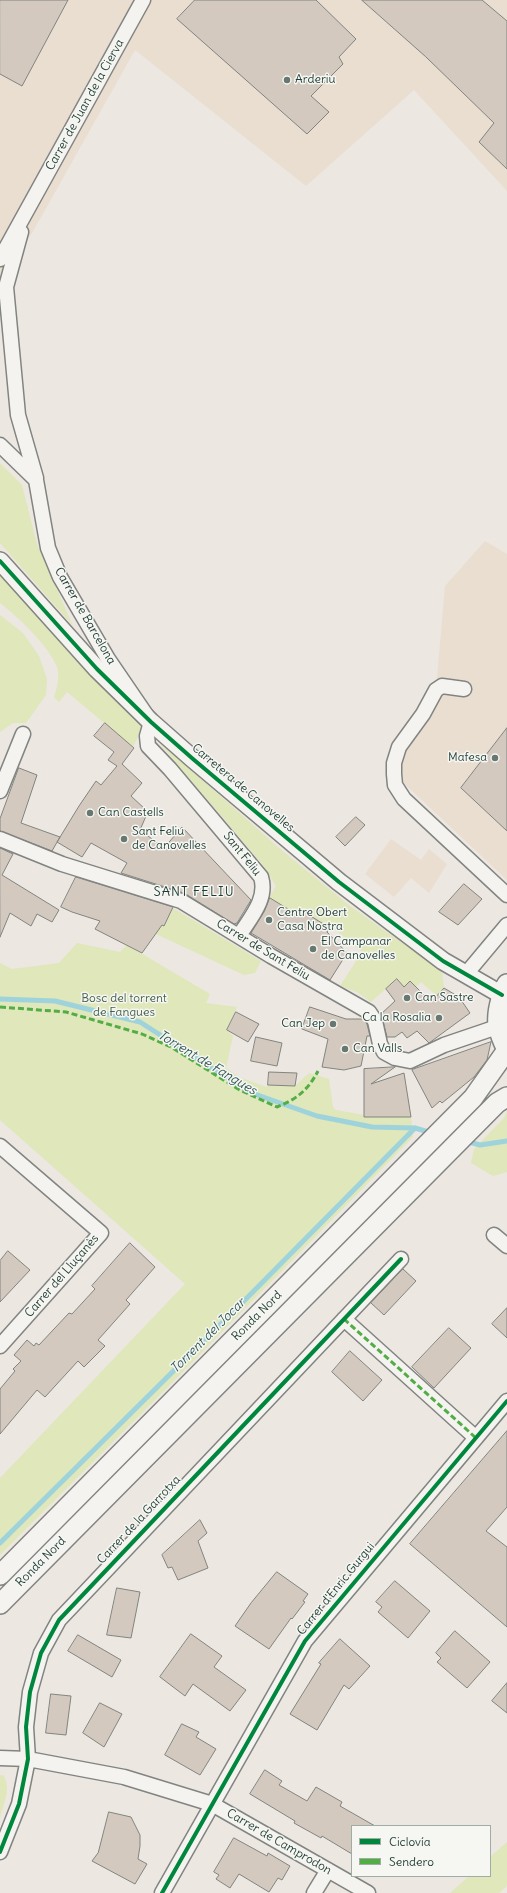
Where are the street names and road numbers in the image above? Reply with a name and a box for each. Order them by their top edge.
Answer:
street label: Carrer de Juan de la Cierva [43,37,127,173]
street label: Carrer de Barcelona [51,565,119,667]
street label: Carretera de Canovelles [189,741,297,835]
street label: Sant Feliu [220,829,264,879]
street label: Carrer de Sant Feliu [213,916,313,984]
street label: Carrer del Lluçanès [22,1232,102,1320]
street label: Ronda Nord [229,1288,285,1344]
street label: Carrer de la Garrotxa [94,1473,184,1567]
street label: Ronda Nord [13,1534,69,1590]
street label: Carrer d'Enric Gurgui [294,1540,378,1638]
street label: Carrer de Camprodon [224,1806,334,1878]

